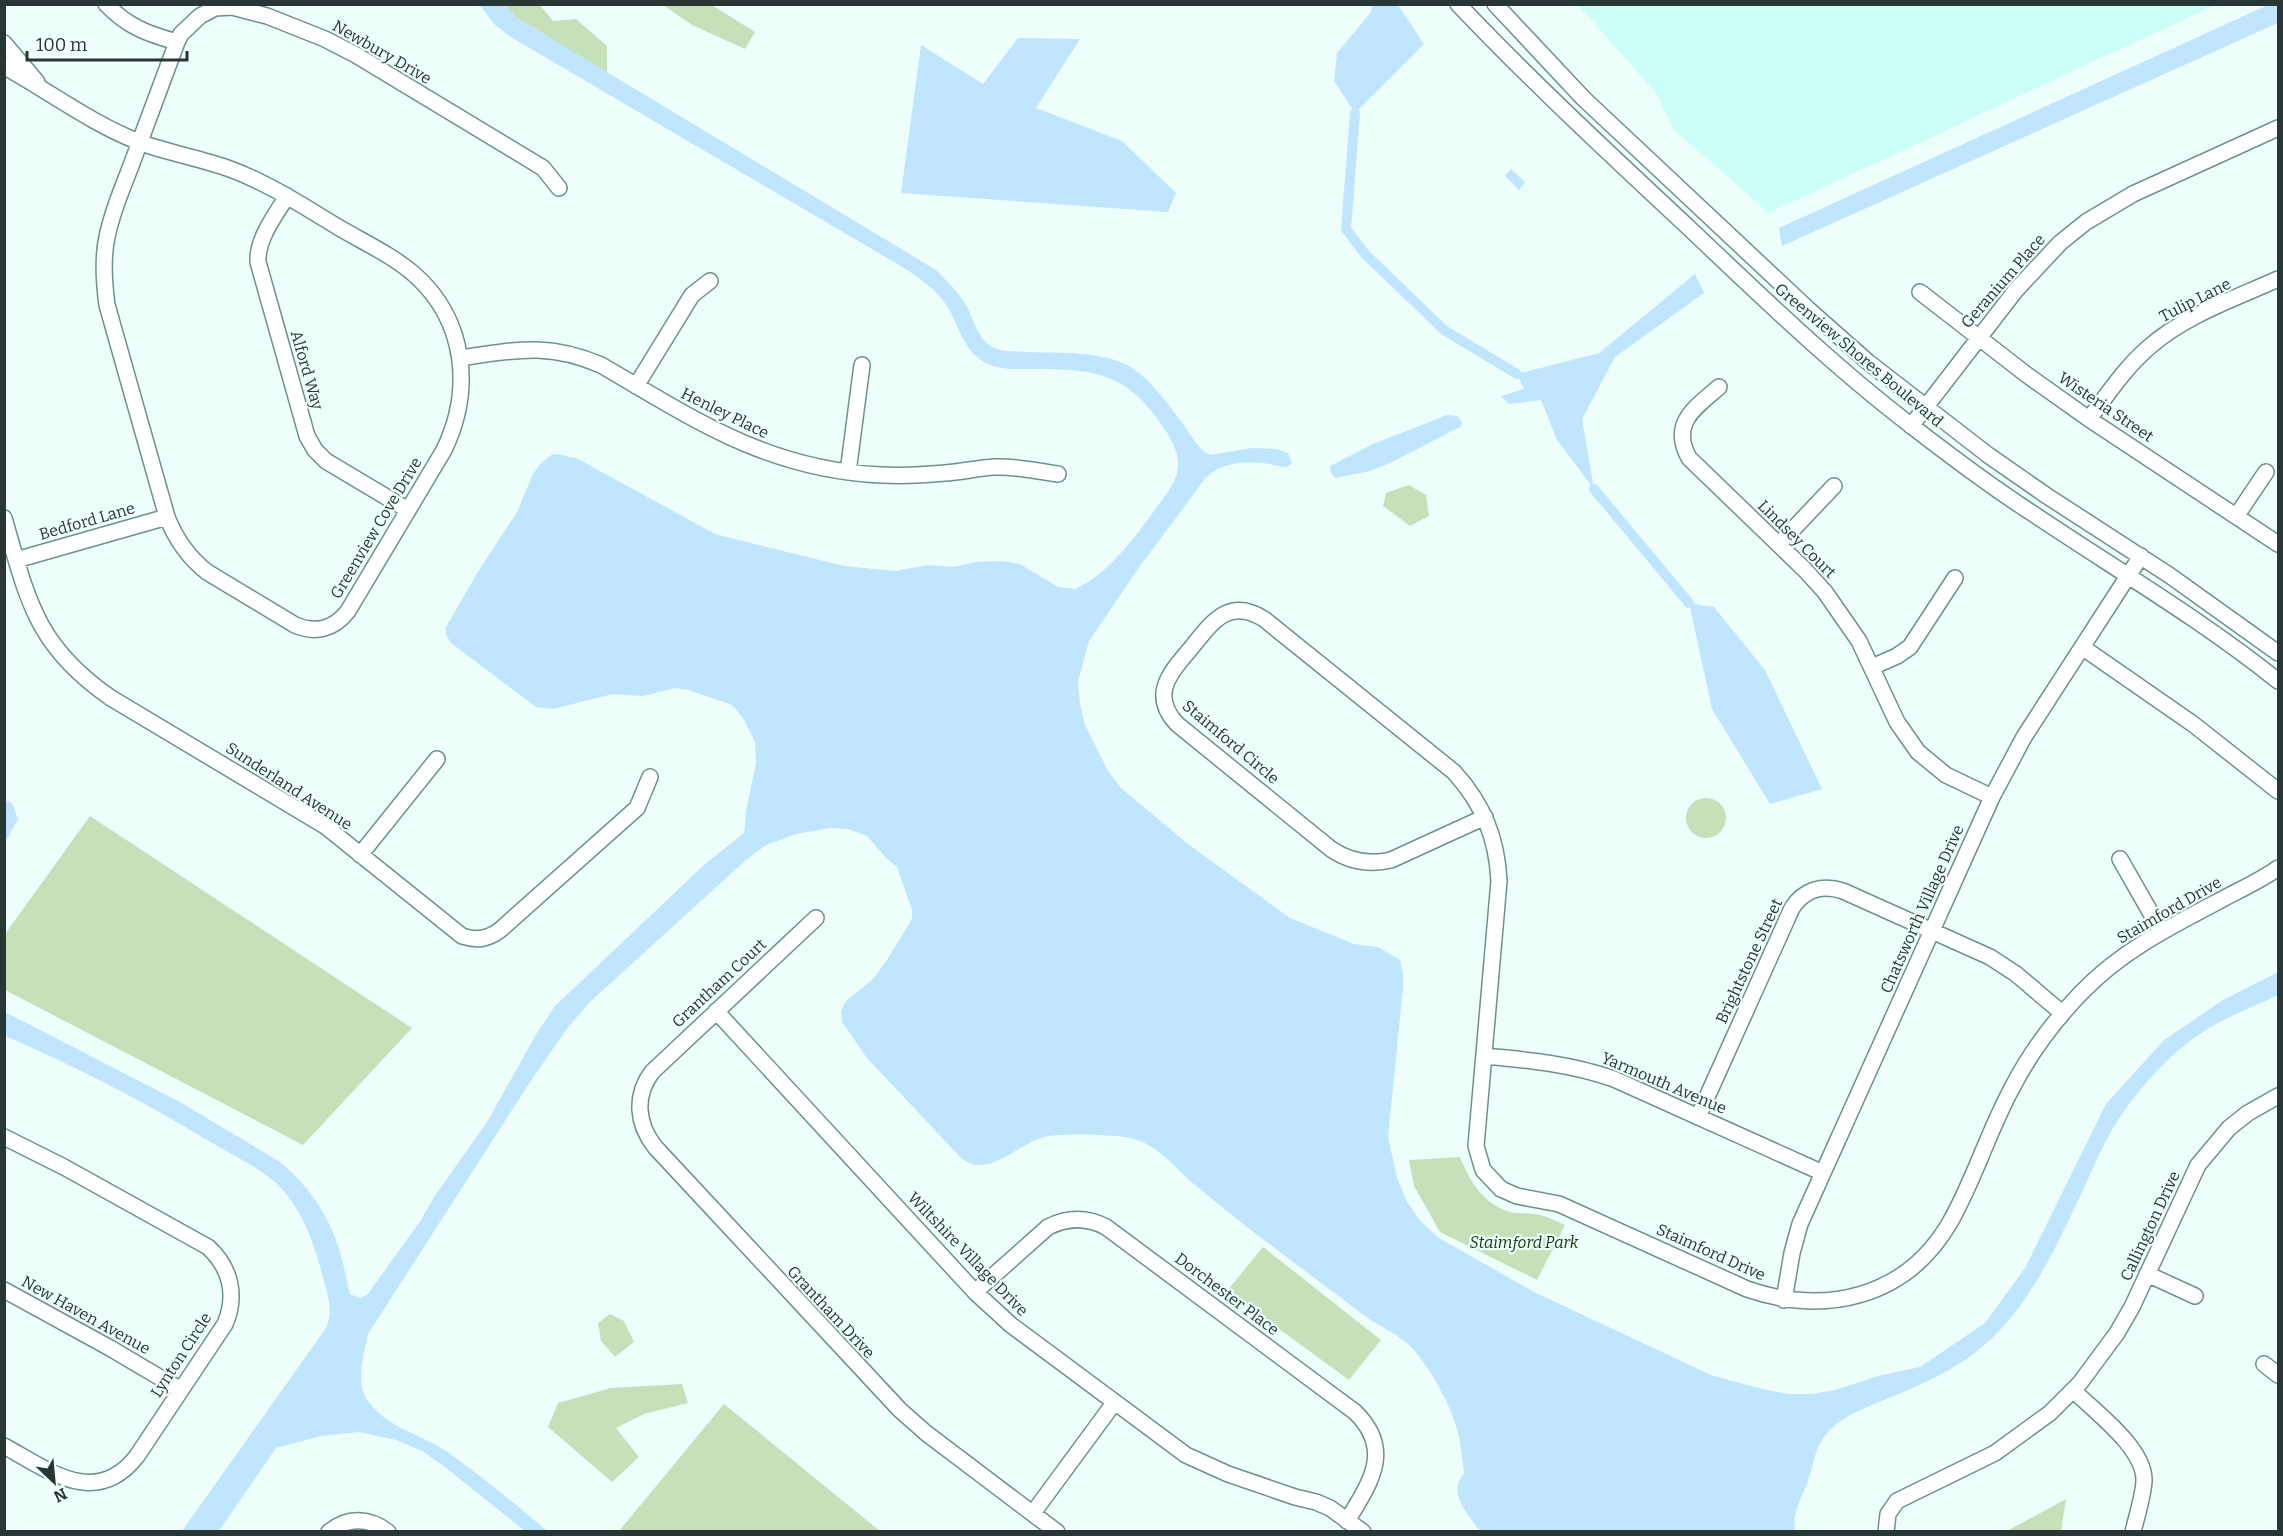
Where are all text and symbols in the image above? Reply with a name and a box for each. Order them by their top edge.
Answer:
street label: Newbury Drive [329,16,435,88]
scale bar [27,24,188,62]
text: 100 m [36,34,87,56]
street label: Geranium Place [1957,230,2049,332]
street label: Tulip Lane [2156,274,2234,326]
street label: Greenview Shores Boulevard [1771,279,1947,431]
street label: Alford Way [287,328,328,412]
street label: Wisteria Street [2055,368,2157,446]
street label: Henley Place [678,384,772,442]
street label: Greenview Cove Drive [326,454,426,602]
street label: Lindsey Court [1754,496,1840,582]
street label: Bedford Lane [37,498,137,544]
street label: Staimford Circle [1179,696,1283,788]
street label: Sunderland Avenue [222,738,356,834]
street label: Chatsworth Village Drive [1876,822,1968,996]
street label: Staimford Drive [2113,872,2225,948]
street label: Brightstone Street [1712,895,1786,1026]
street label: Grantham Court [668,934,770,1032]
street label: Yarmouth Avenue [1599,1048,1729,1118]
street label: Callington Drive [2116,1168,2184,1284]
street label: Wiltshire Village Drive [904,1188,1032,1320]
street label: Staimford Drive [1654,1219,1768,1285]
park label: Staimford Park [1469,1233,1579,1252]
street label: Dorchester Place [1171,1249,1283,1339]
street label: Grantham Drive [783,1262,879,1362]
street label: New Haven Avenue [18,1272,154,1358]
street label: Lynton Circle [147,1309,215,1401]
north arrow [24,1452,84,1512]
text: N [51,1484,70,1506]

